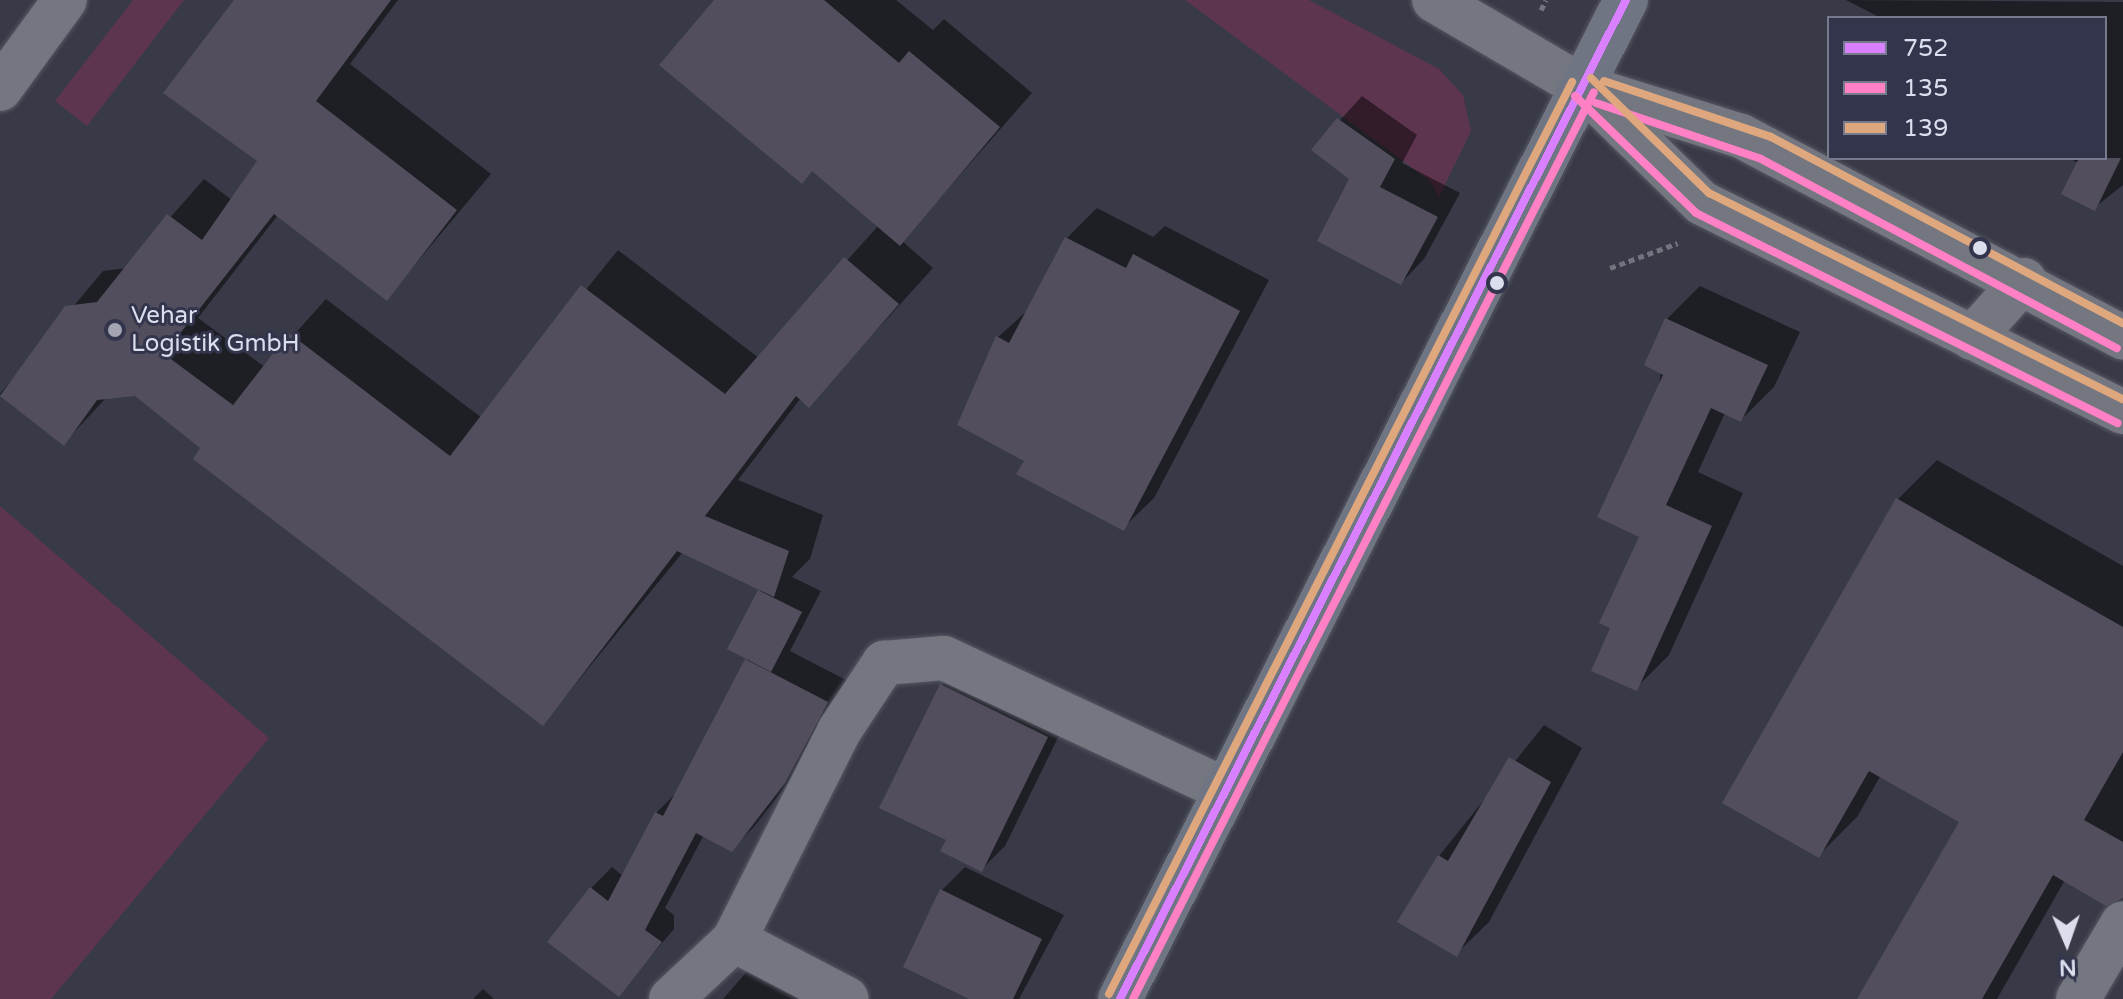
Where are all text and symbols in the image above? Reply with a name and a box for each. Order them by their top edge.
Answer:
legend [1827,16,2107,160]
text: 752 [1903,34,1948,63]
text: 135 [1903,74,1948,103]
text: 139 [1903,114,1948,143]
unlabelled marker [1972,240,1988,256]
unlabelled marker [1489,275,1505,291]
place label: Vehar Logistik GmbH [131,302,300,358]
marker: Vehar Logistik GmbH [106,321,124,339]
north arrow [2027,903,2107,983]
text: N [2059,954,2077,980]

